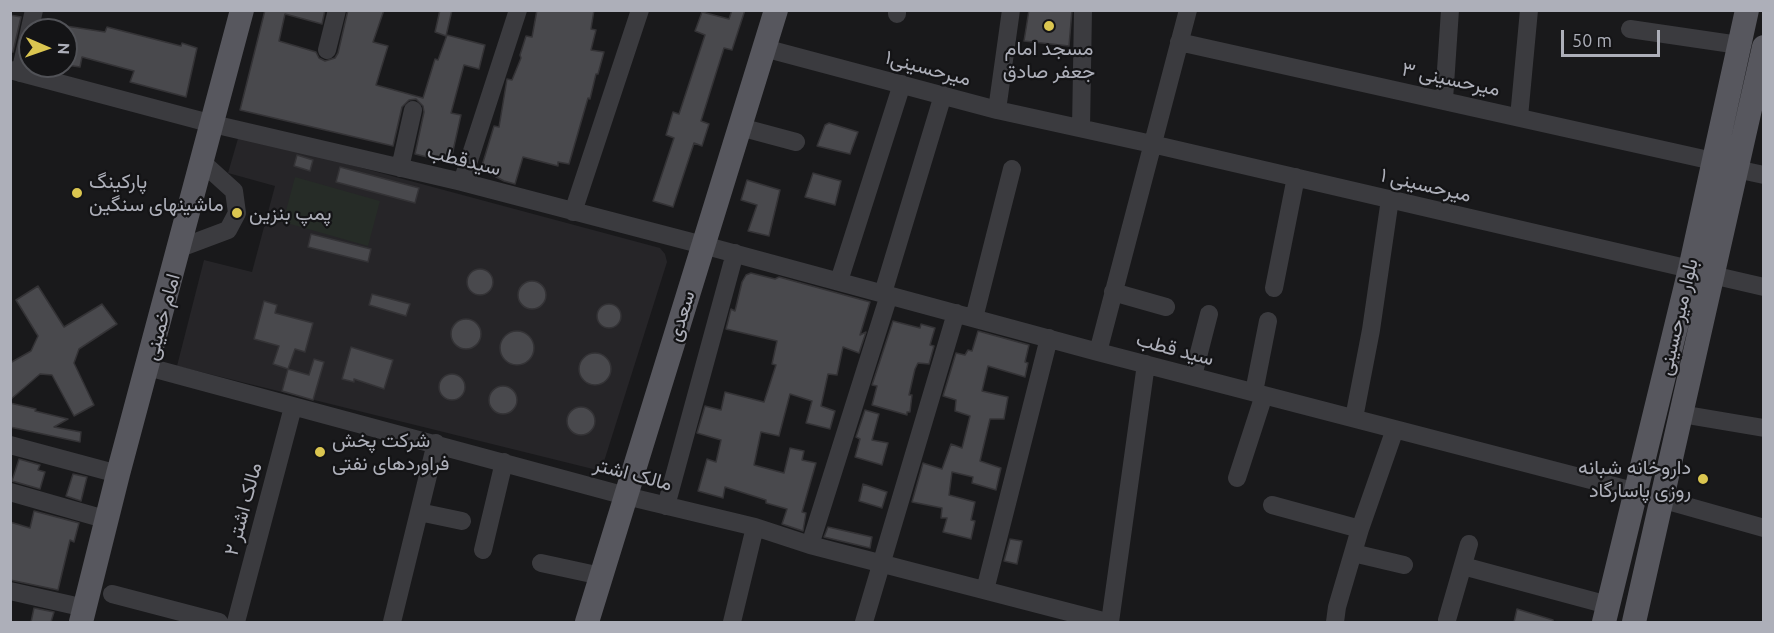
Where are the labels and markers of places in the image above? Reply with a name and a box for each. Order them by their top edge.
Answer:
marker: مسجد امام جعفر صادق [1042,19,1056,33]
place label: مسجد امام جعفر صادق [1003,36,1095,83]
place label: پارکینگ ماشینهای سنگین [89,169,224,216]
marker: پارکینگ ماشینهای سنگین [70,186,84,200]
place label: پمپ بنزین [249,201,332,225]
marker: پمپ بنزین [230,206,244,220]
place label: شرکت پخش فراوردهای نفتی [332,428,449,475]
marker: شرکت پخش فراوردهای نفتی [313,445,327,459]
place label: داروخانه شبانه روزی پاسارگاد [1578,455,1691,502]
marker: داروخانه شبانه روزی پاسارگاد [1696,472,1710,486]

